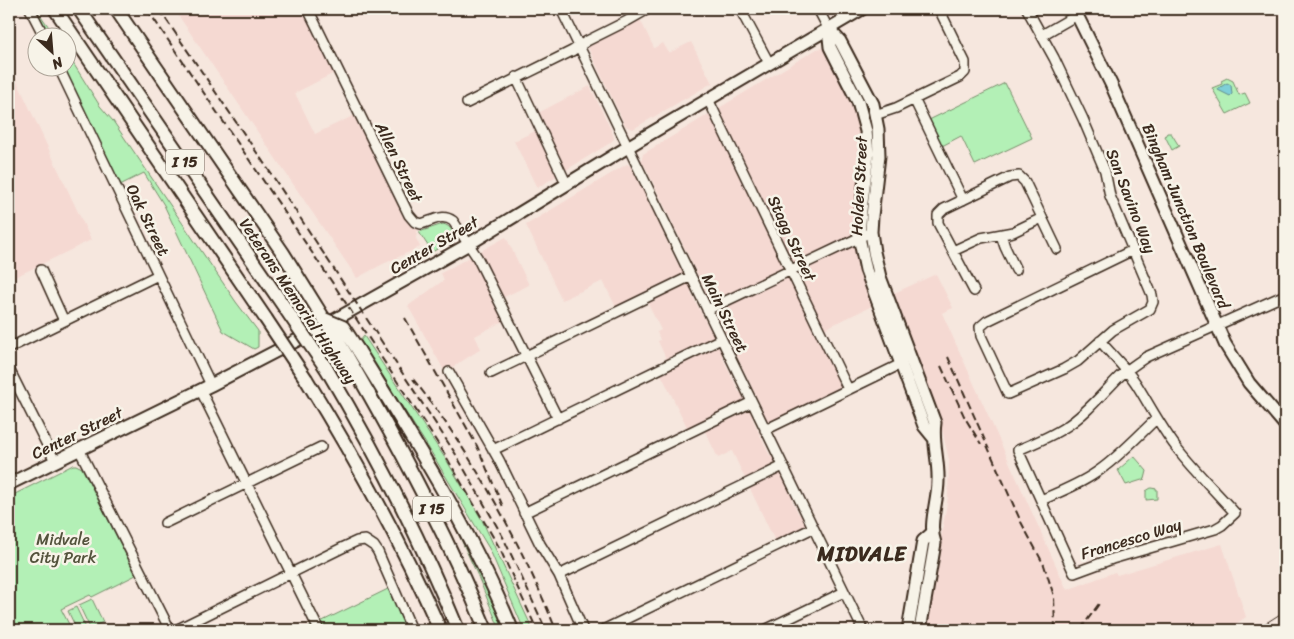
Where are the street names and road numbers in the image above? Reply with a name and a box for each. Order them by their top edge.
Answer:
street label: Allen Street [367,116,431,208]
street label: Bingham Junction Boulevard [1134,119,1239,315]
street label: Holden Street [842,135,876,236]
street label: San Savino Way [1098,144,1165,258]
road number: I 15 [166,150,204,174]
street label: Oak Street [118,179,178,261]
street label: Stagg Street [759,190,825,286]
street label: Center Street [384,207,484,282]
street label: Veterans Memorial Highway [231,212,365,391]
street label: Main Street [693,269,757,357]
street label: Center Street [26,398,128,468]
road number: I 15 [413,496,451,522]
street label: Francesco Way [1077,510,1186,568]

